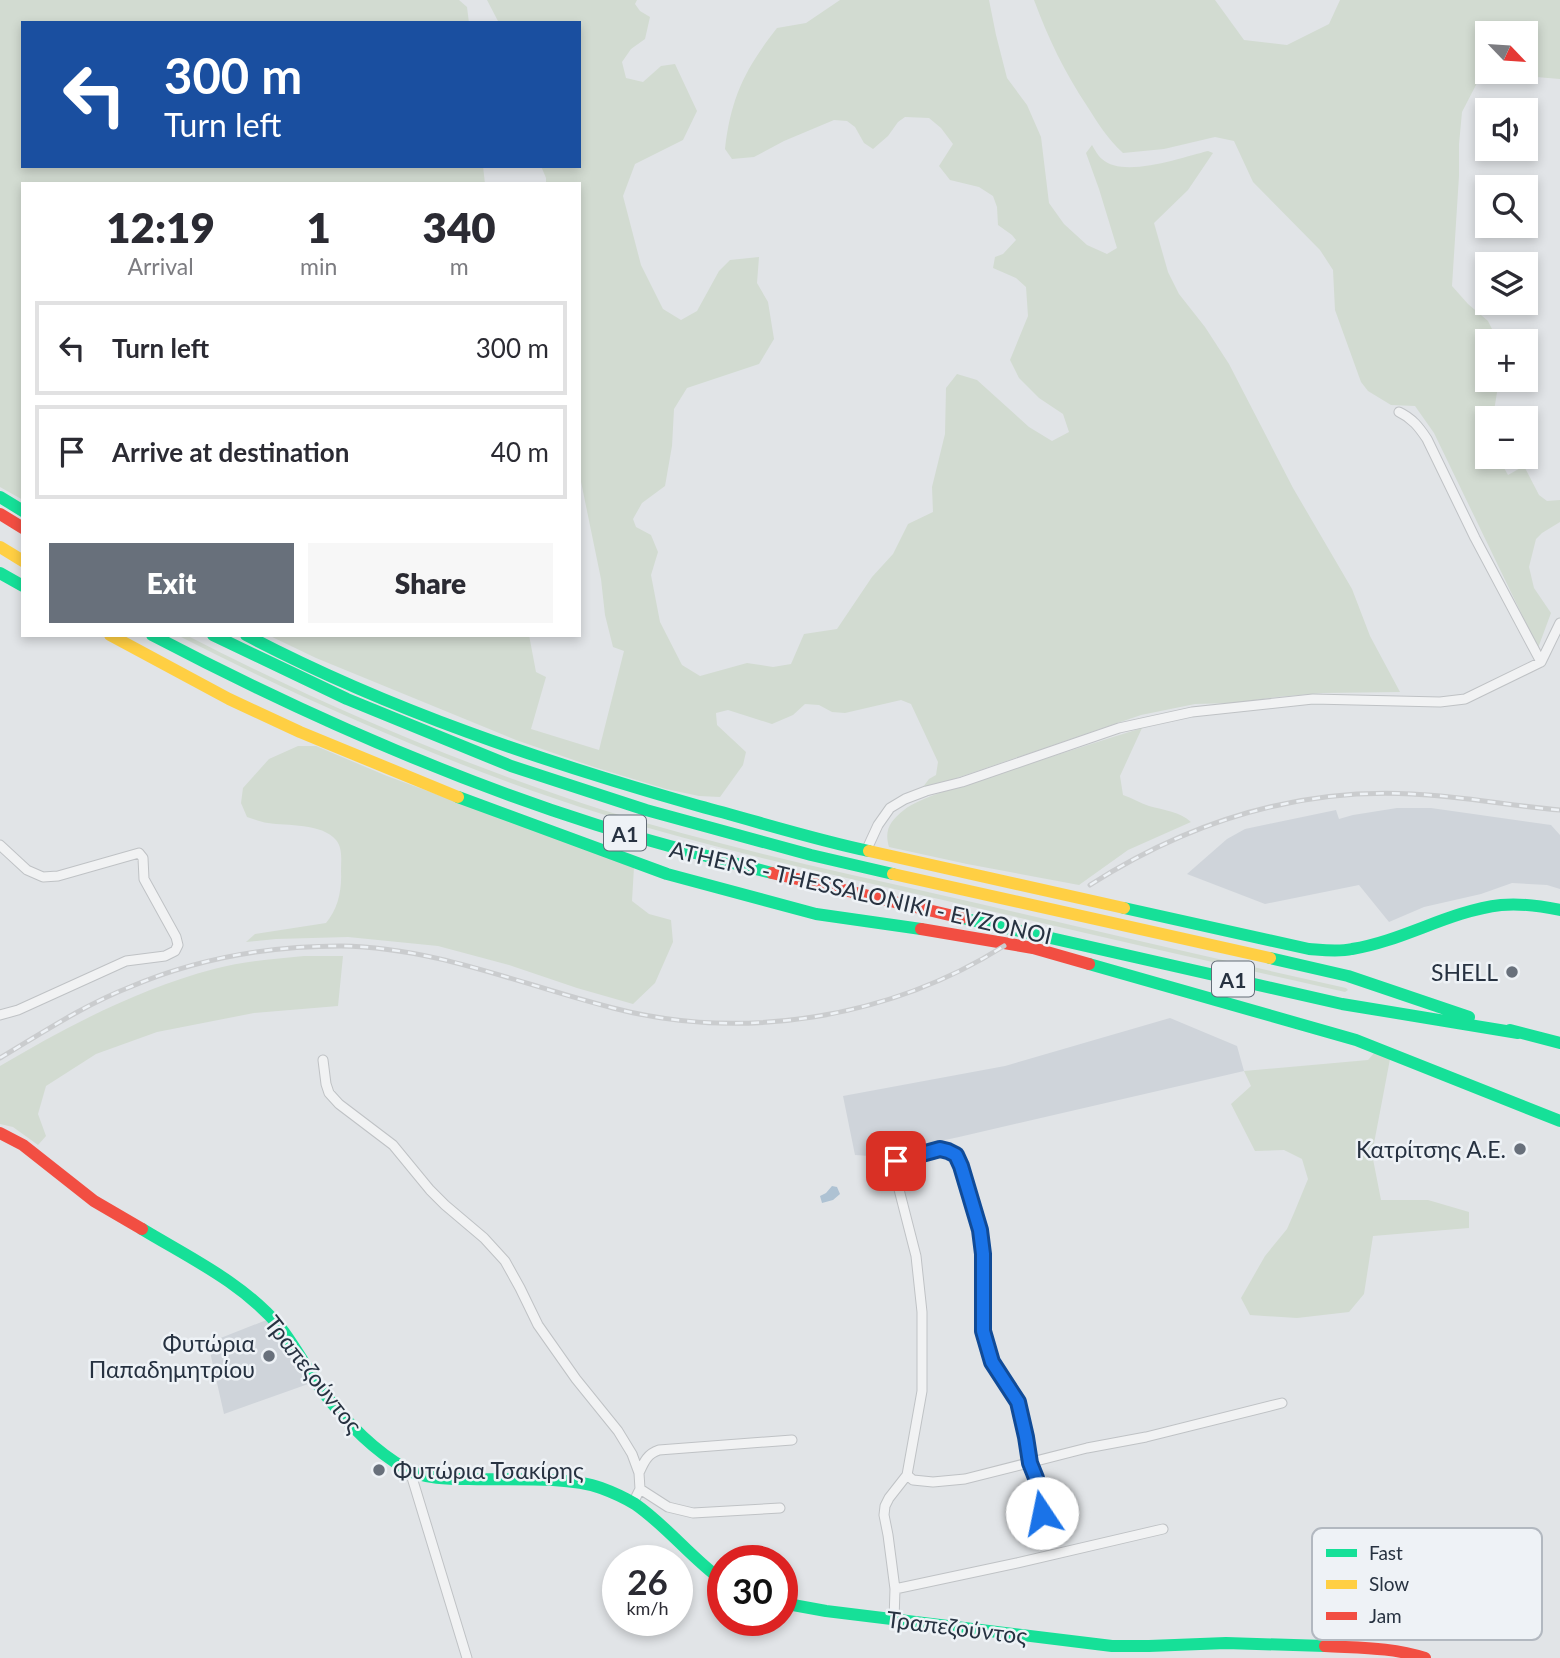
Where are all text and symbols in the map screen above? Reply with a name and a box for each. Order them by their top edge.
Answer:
north arrow [1475,21,1538,84]
map controls [1475,21,1538,469]
text: 300 m [164,46,302,104]
icon: left [49,49,140,140]
button: sound [1475,98,1538,161]
text: Turn left [164,105,281,144]
button: search [1475,175,1538,238]
text: 12:19 [106,202,215,252]
text: 1 [307,202,331,252]
text: 340 [423,202,496,252]
text: Arrival [127,252,194,280]
text: min [300,252,337,280]
text: m [450,252,469,280]
button: layers [1475,252,1538,315]
icon: left [53,329,91,367]
button: + [1475,329,1538,392]
text: Turn left [112,332,209,364]
text: 300 m [476,332,549,364]
button: − [1475,406,1538,469]
icon: arrive [53,433,91,471]
text: Arrive at destination [112,436,349,468]
text: 40 m [491,436,549,468]
button: Exit [49,543,294,623]
button: Share [308,543,553,623]
road number: Α1 [604,816,646,850]
street label: ATHENS - THESSALONIKI - EVZONOI [667,834,1055,950]
place label: SHELL [1431,958,1498,986]
road number: Α1 [1212,962,1254,996]
marker: SHELL [1504,964,1520,980]
pin [866,1131,926,1191]
place label: Κατρίτσης Α.Ε. [1356,1135,1506,1163]
marker: Κατρίτσης Α.Ε. [1512,1141,1528,1157]
icon: arrive [877,1142,915,1180]
street label: Τραπεζούντος [259,1310,369,1439]
place label: Φυτώρια Παπαδημητρίου [89,1329,255,1383]
marker: Φυτώρια Παπαδημητρίου [261,1348,277,1364]
place label: Φυτώρια Τσακίρης [393,1456,584,1484]
marker: Φυτώρια Τσακίρης [371,1462,387,1478]
position arrow [1005,1476,1079,1550]
legend [1312,1528,1542,1640]
text: Fast [1369,1541,1403,1564]
speed limit sign: 30 [707,1545,798,1636]
text: 26 [627,1560,668,1602]
text: Slow [1369,1572,1409,1595]
text: km/h [626,1597,669,1619]
street label: Τραπεζούντος [885,1604,1029,1650]
text: Jam [1369,1604,1402,1627]

